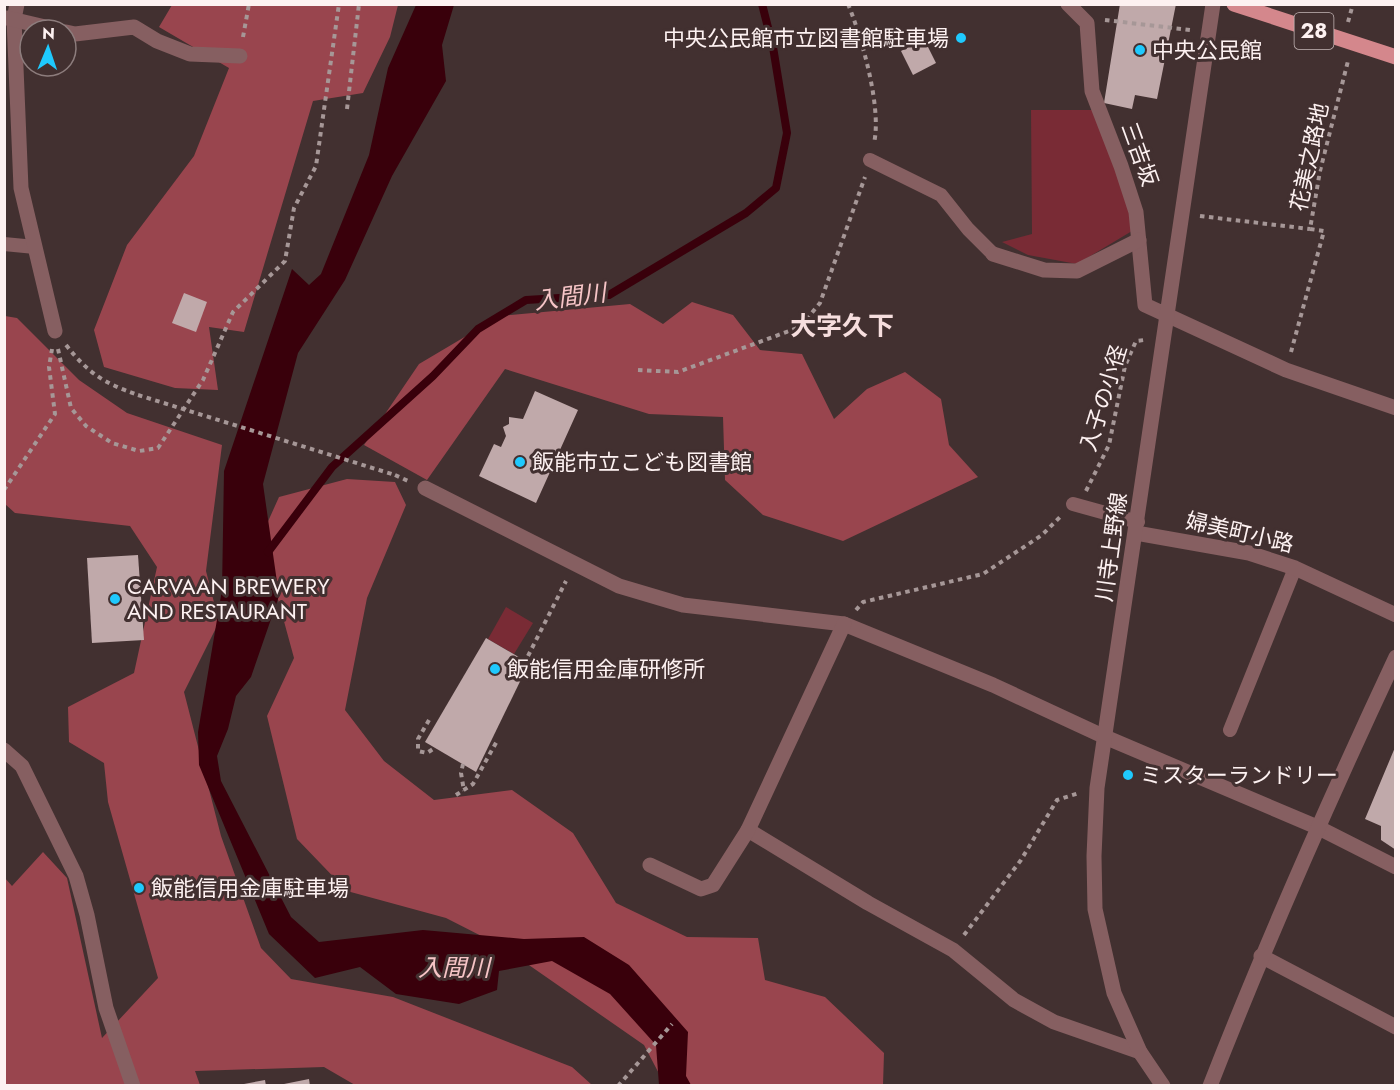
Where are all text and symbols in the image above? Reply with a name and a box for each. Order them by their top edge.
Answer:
road number: 28 [1294,13,1334,49]
north arrow [18,18,78,78]
text: N [42,22,55,45]
place label: 中央公民館市立図書館駐車場 [663,22,949,54]
marker: 中央公民館市立図書館駐車場 [954,31,968,45]
place label: 中央公民館 [1152,34,1262,66]
marker: 中央公民館 [1133,43,1147,57]
street label: 花美之路地 [1282,100,1336,214]
street label: 三吉坂 [1114,118,1166,190]
water label: 入間川 [532,274,611,318]
district label: 大字久下 [790,307,894,345]
street label: 入子の小径 [1072,341,1134,455]
place label: 飯能市立こども図書館 [532,446,752,478]
marker: 飯能市立こども図書館 [513,455,527,469]
street label: 川寺上野線 [1088,490,1134,604]
street label: 婦美町小路 [1183,504,1297,560]
place label: CARVAAN BREWERY AND RESTAURANT [127,570,330,627]
marker: CARVAAN BREWERY AND RESTAURANT [108,592,122,606]
place label: 飯能信用金庫研修所 [507,653,705,685]
marker: 飯能信用金庫研修所 [488,662,502,676]
place label: ミスターランドリー [1140,759,1338,791]
marker: ミスターランドリー [1121,768,1135,782]
place label: 飯能信用金庫駐車場 [151,872,349,904]
marker: 飯能信用金庫駐車場 [132,881,146,895]
water label: 入間川 [418,950,493,985]

